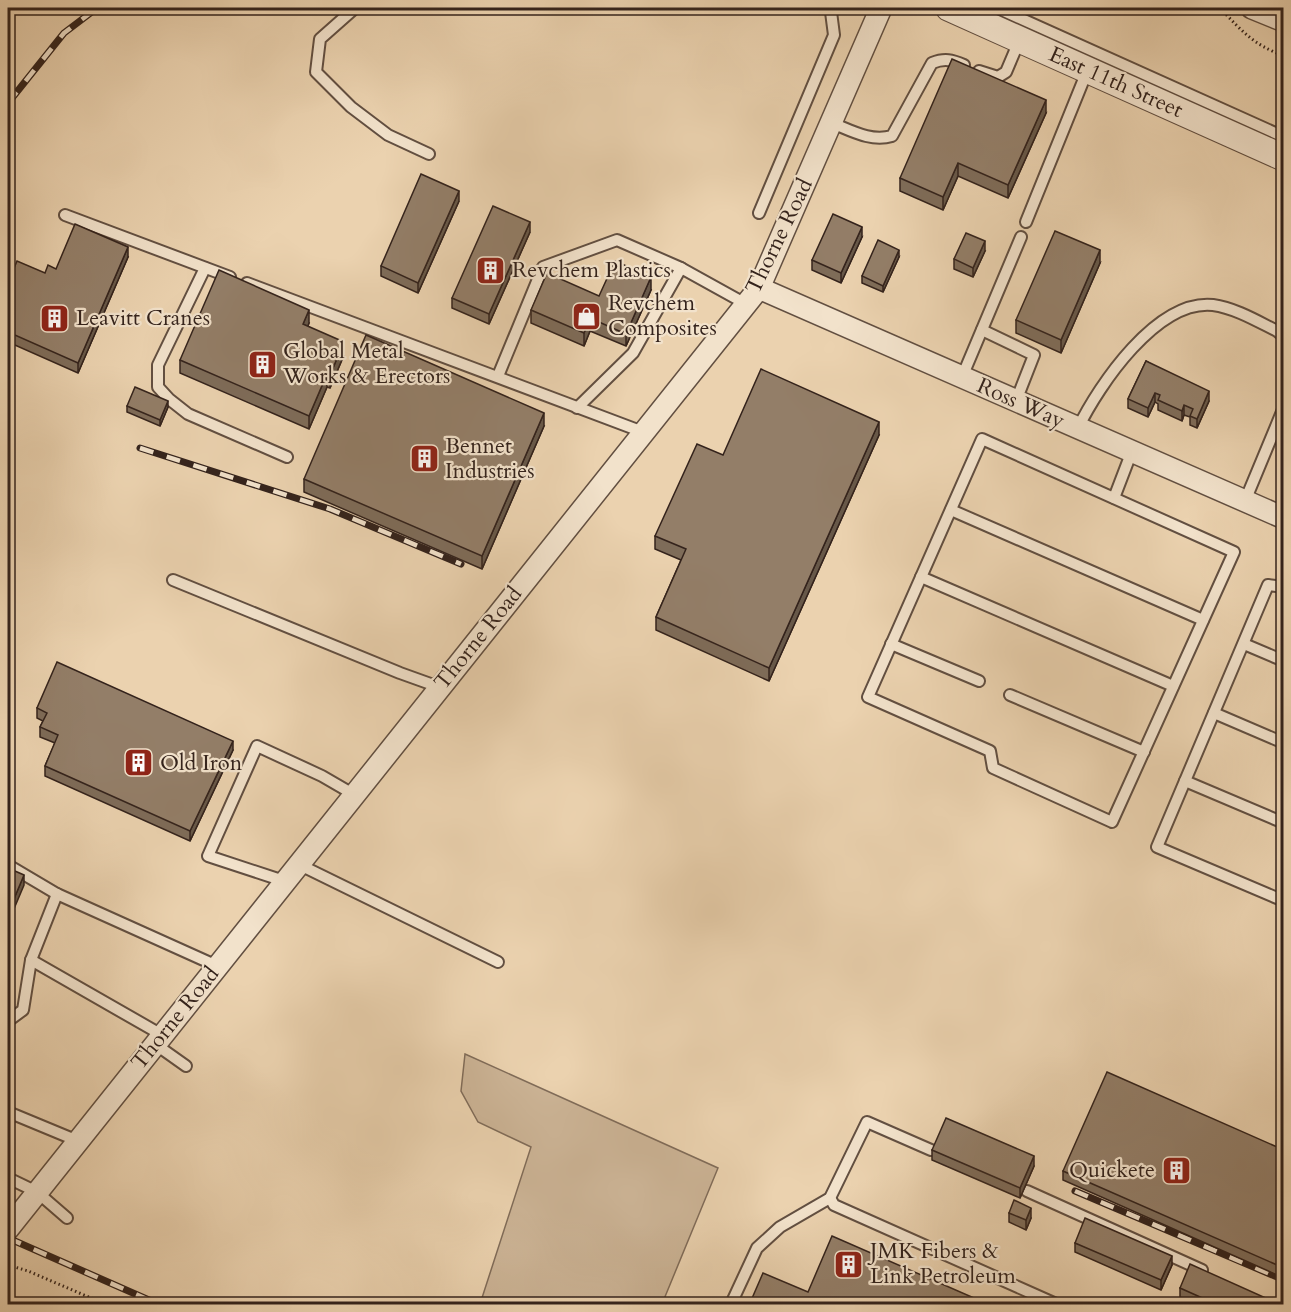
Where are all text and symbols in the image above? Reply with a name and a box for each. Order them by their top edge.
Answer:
street label: East 11th Street [1044,39,1188,125]
street label: Thorne Road [738,173,820,299]
building icon: Revchem Plastics [475,254,507,286]
place label: Revchem Plastics [512,255,671,285]
place label: Revchem Composites [608,288,717,343]
shop icon: Revchem Composites [571,300,603,332]
building icon: Leavitt Cranes [39,302,71,334]
place label: Leavitt Cranes [76,303,210,333]
place label: Global Metal Works & Erectors [282,336,450,391]
building icon: Global Metal Works & Erectors [246,348,278,380]
street label: Ross Way [972,370,1070,436]
place label: Bennet Industries [445,431,535,486]
building icon: Bennet Industries [408,443,440,475]
street label: Thorne Road [427,580,529,696]
building icon: Old Iron [123,747,155,779]
place label: Old Iron [160,748,243,778]
street label: Thorne Road [124,960,226,1076]
building icon: Quickete [1160,1154,1192,1186]
place label: Quickete [1069,1155,1155,1185]
place label: JMK Fibers & Link Petroleum [867,1236,1016,1291]
building icon: JMK Fibers & Link Petroleum [833,1248,865,1280]

